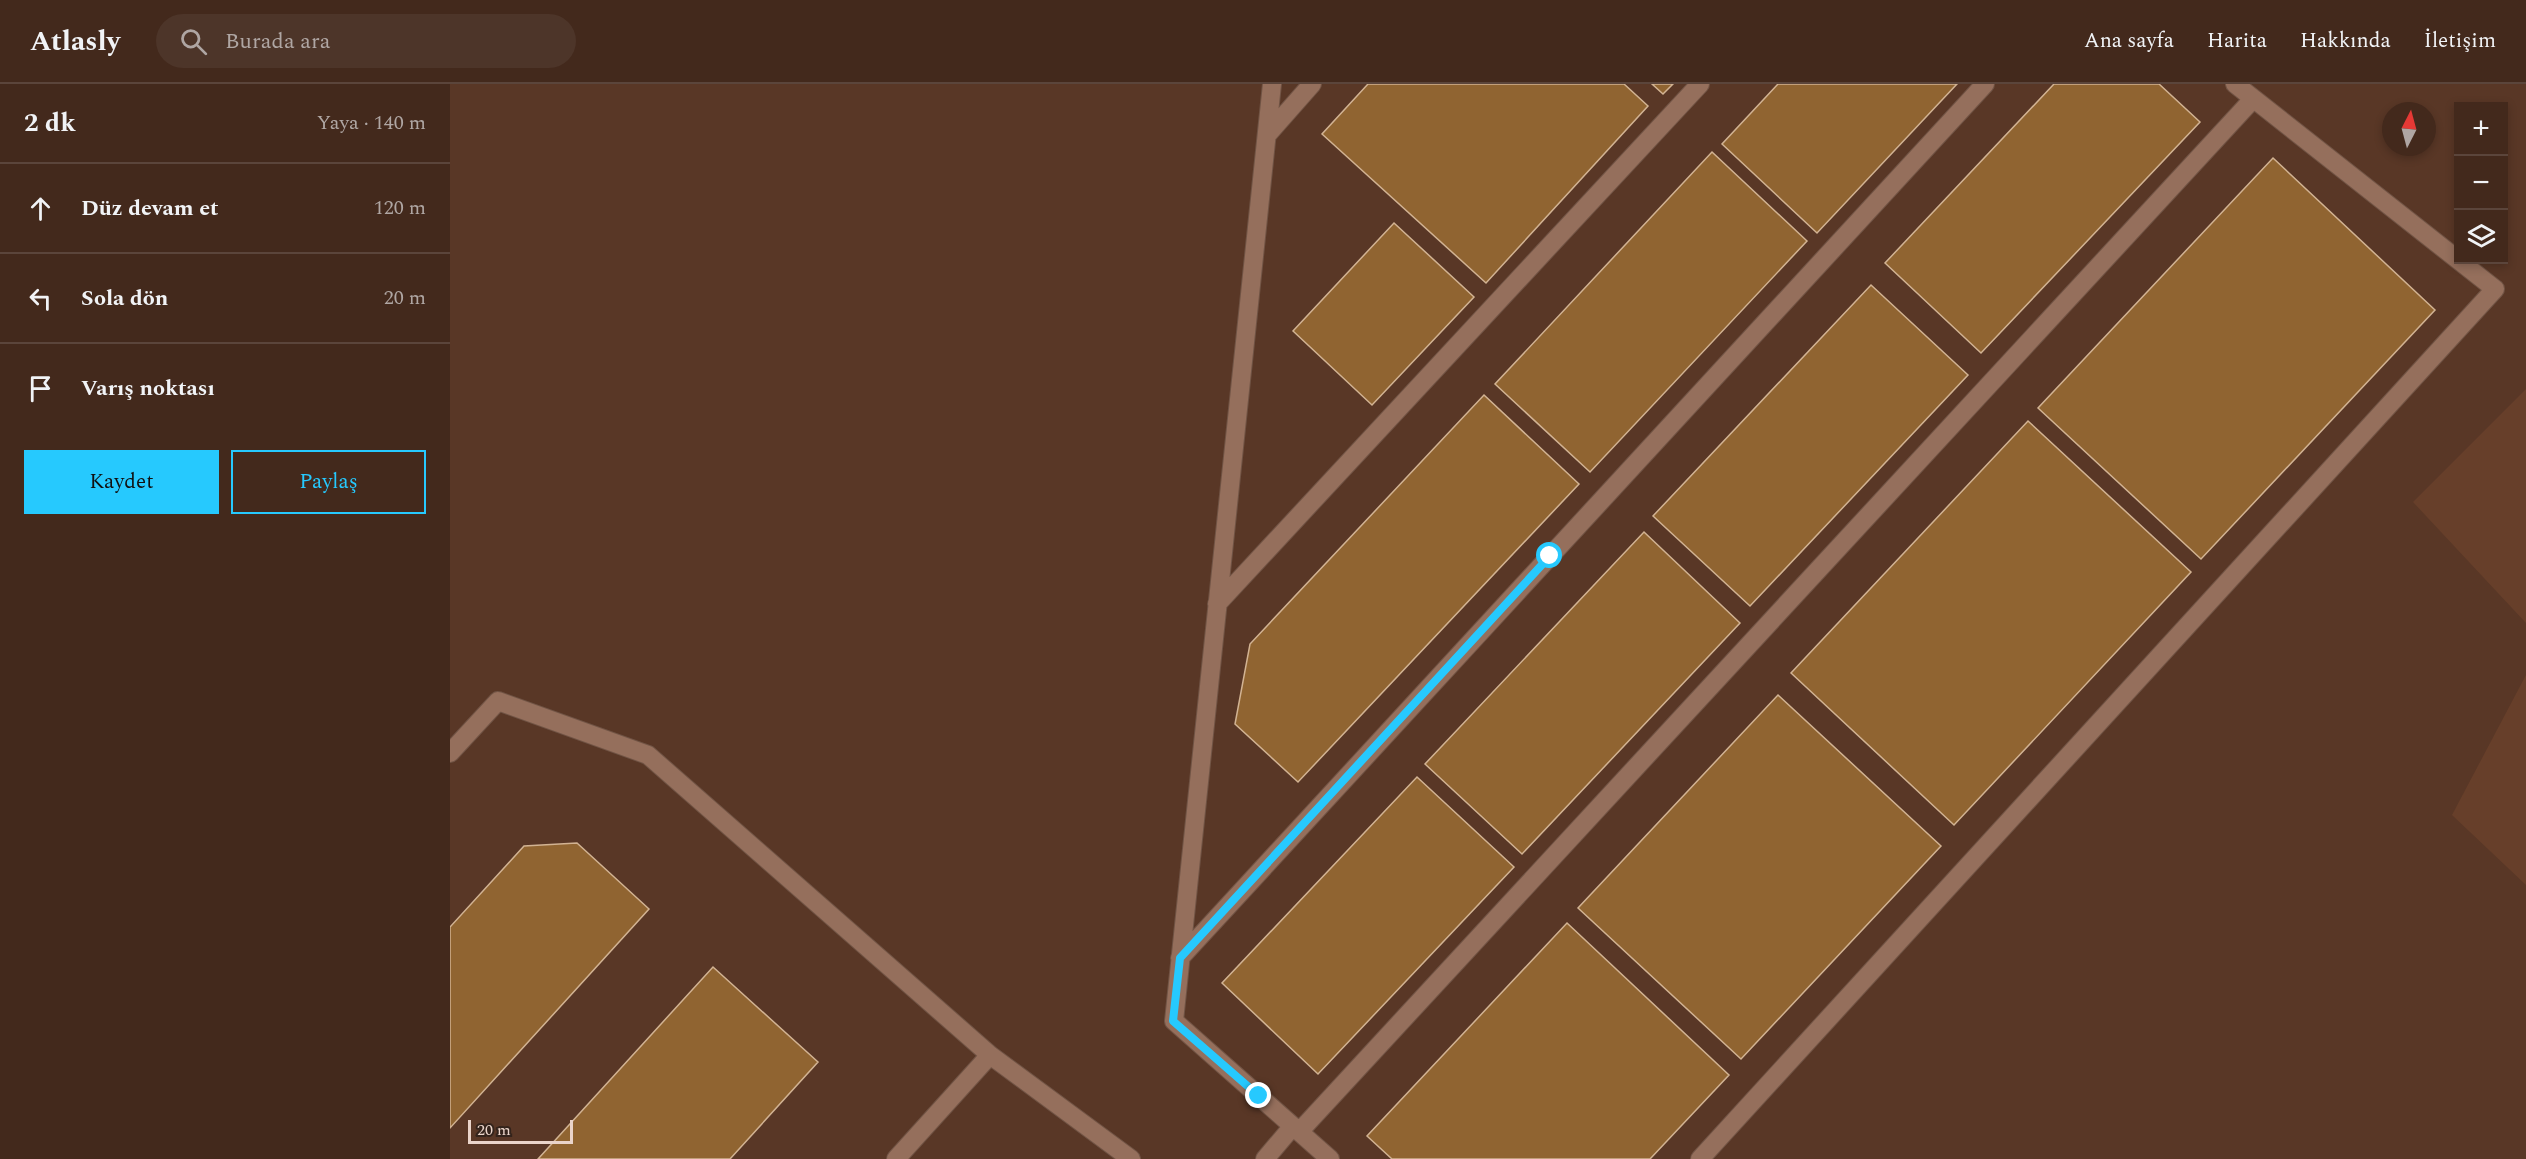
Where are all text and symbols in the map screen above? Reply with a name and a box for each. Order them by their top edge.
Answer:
search box [156,14,576,68]
text: Atlasly [30,20,120,63]
icon: search [177,25,210,58]
text: Burada ara [225,25,331,58]
text: Ana sayfa [2084,25,2174,57]
text: Harita [2207,25,2267,57]
text: Hakkında [2300,25,2391,57]
text: İletişim [2424,25,2496,57]
north arrow [2382,102,2436,156]
map controls [2454,102,2508,264]
button: + [2454,102,2508,156]
text: 2 dk [24,103,76,143]
text: Yaya · 140 m [317,108,426,138]
button: − [2454,156,2508,210]
icon: ahead [24,192,57,225]
text: Düz devam et [81,192,219,225]
text: 120 m [374,193,426,223]
button: layers [2454,210,2508,264]
icon: left [24,282,57,315]
text: Sola dön [81,282,168,315]
text: 20 m [384,283,426,313]
icon: arrive [24,372,57,405]
text: Varış noktası [81,372,215,405]
button: Kaydet [24,450,219,514]
button: Paylaş [231,450,426,514]
route start [1536,542,1562,568]
route end [1245,1082,1271,1108]
scale bar [468,1117,573,1144]
text: 20 m [477,1118,511,1142]

